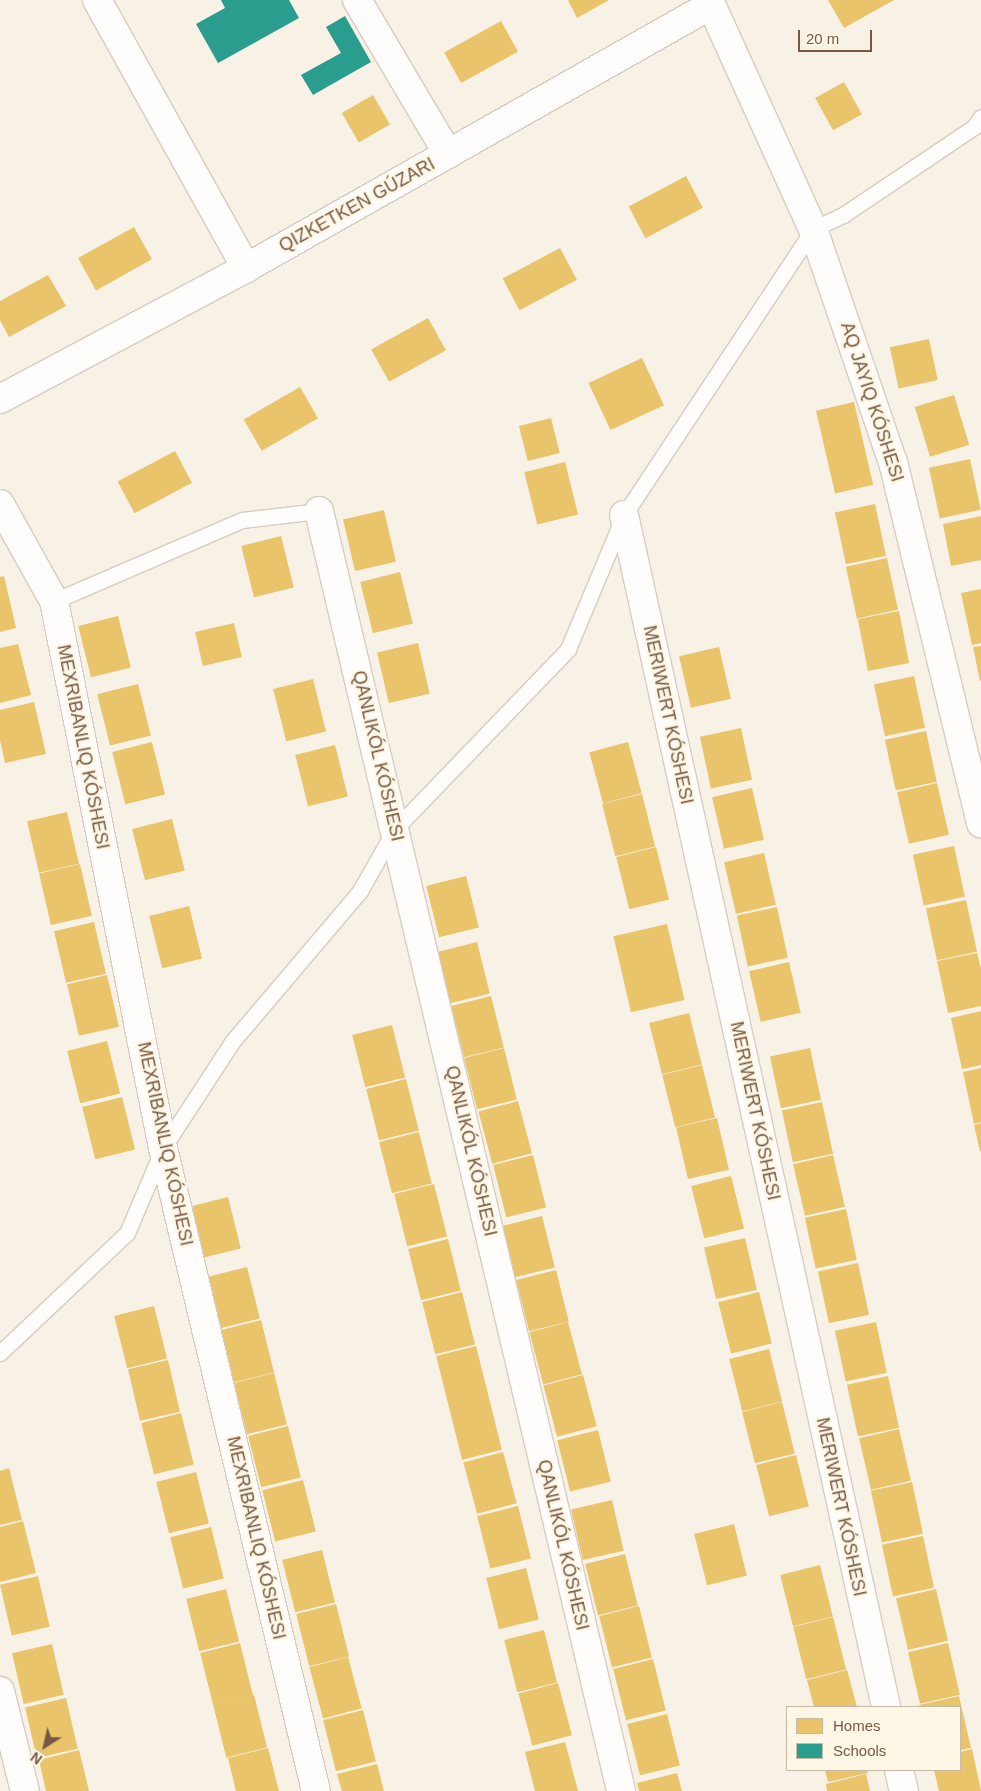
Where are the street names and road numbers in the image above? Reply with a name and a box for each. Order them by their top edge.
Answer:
street label: QIZKETKEN GÚZARI [275,153,439,257]
street label: AQ JAYIQ KÓSHESI [836,319,908,485]
street label: MERIWERT KÓSHESI [638,623,698,807]
street label: MEXRIBANLIQ KÓSHESI [53,643,113,851]
street label: QANLIKÓL KÓSHESI [348,668,408,844]
street label: MERIWERT KÓSHESI [725,1019,785,1203]
street label: MEXRIBANLIQ KÓSHESI [133,1040,197,1248]
street label: QANLIKÓL KÓSHESI [441,1063,501,1239]
street label: MERIWERT KÓSHESI [811,1415,871,1599]
street label: MEXRIBANLIQ KÓSHESI [222,1434,290,1642]
street label: QANLIKÓL KÓSHESI [533,1457,593,1633]

